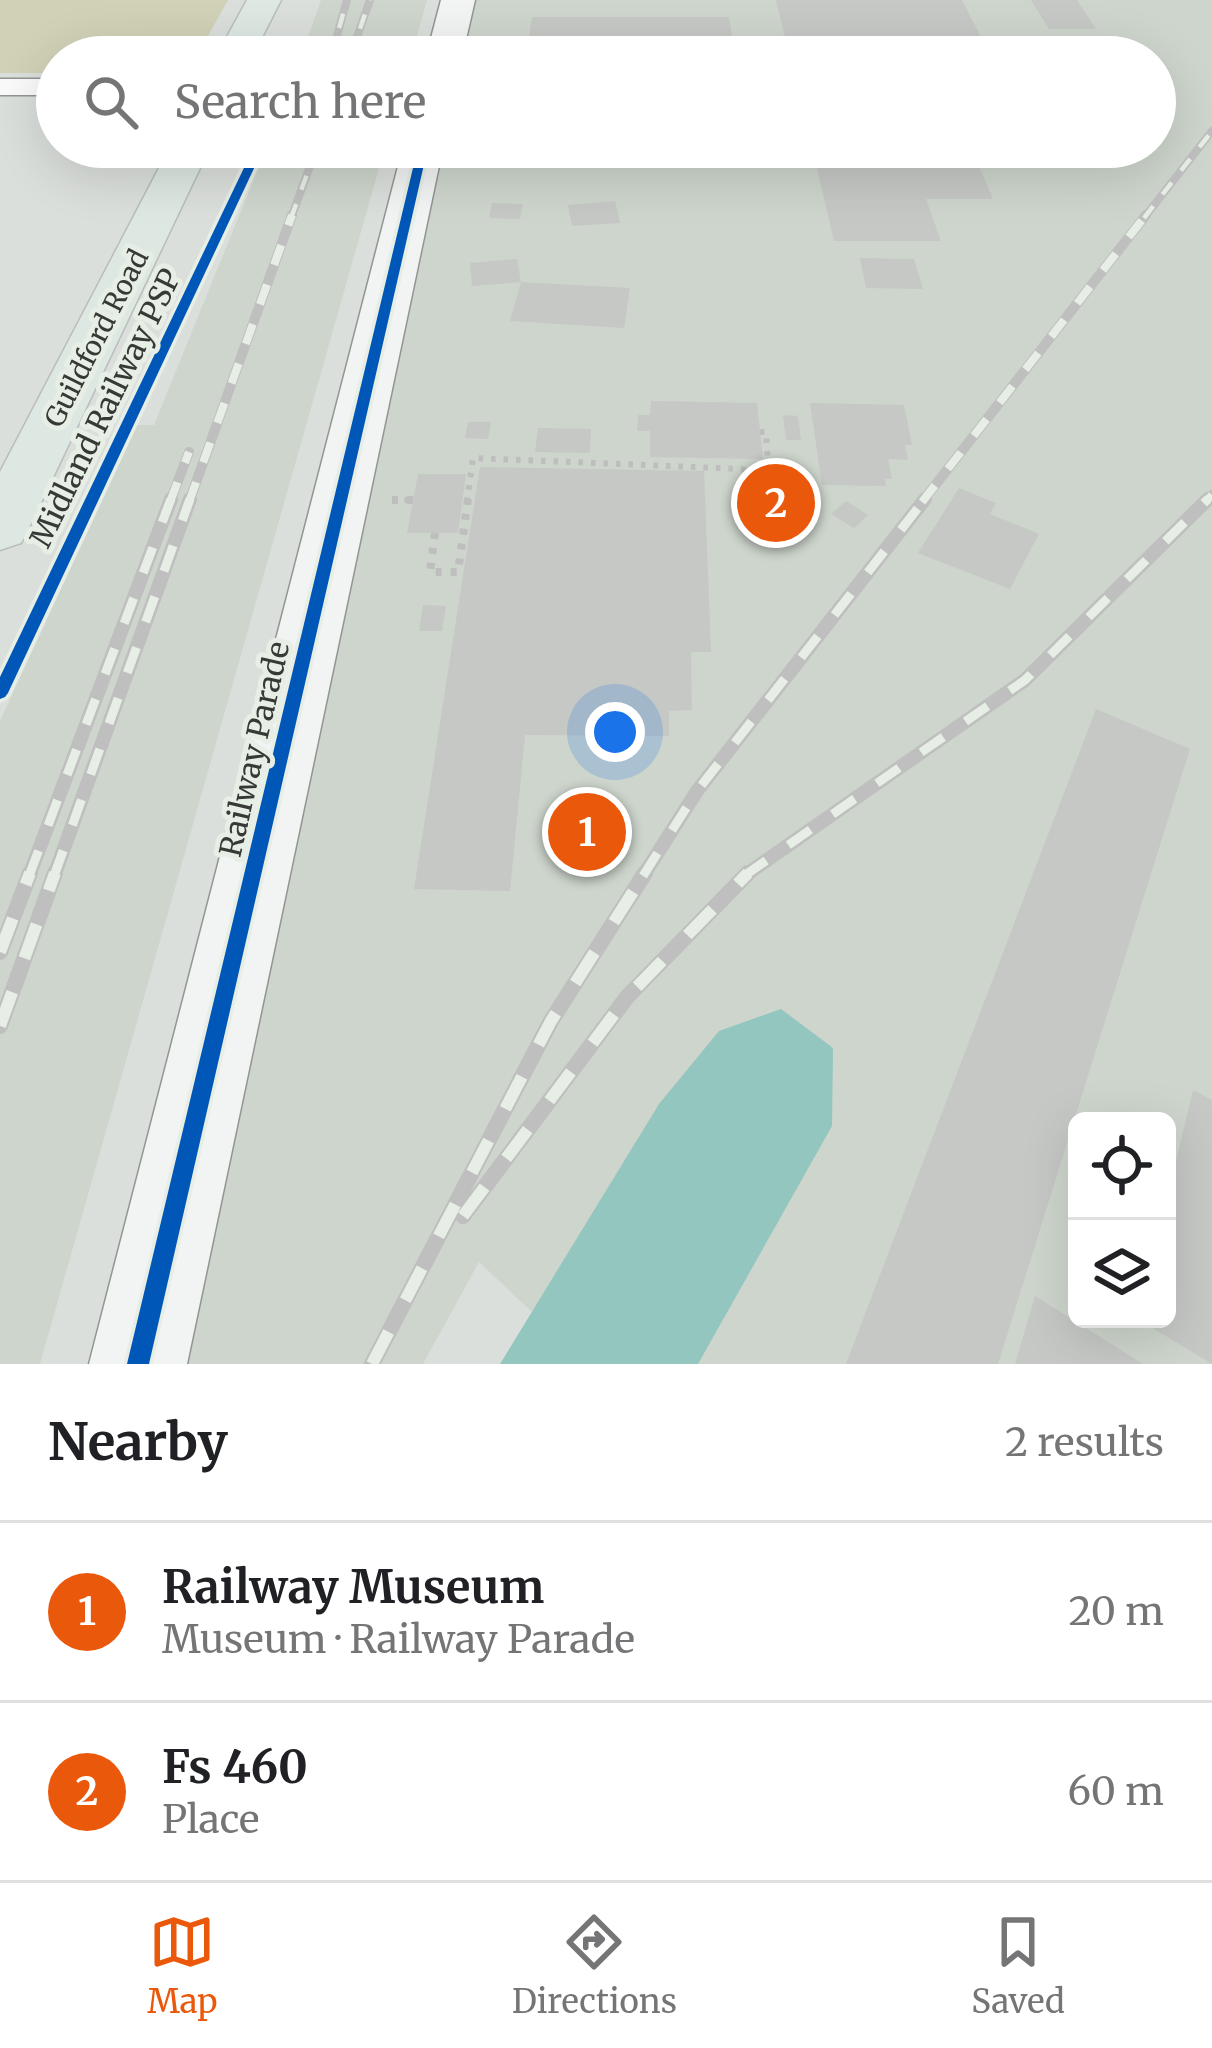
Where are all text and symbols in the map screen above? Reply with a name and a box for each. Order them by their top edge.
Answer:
search box [36,36,1176,168]
icon: search [78,69,144,135]
text: Search here [174,74,426,130]
street label: Guildford Road [37,244,155,432]
street label: Midland Railway PSP [21,263,189,553]
pin: 2 [737,458,815,548]
street label: Railway Parade [211,638,297,860]
your location [585,702,645,762]
pin: 1 [548,787,626,877]
map controls [1068,1112,1176,1328]
button: locate [1068,1112,1176,1220]
button: layers [1068,1220,1176,1328]
text: Nearby [48,1410,228,1474]
text: 2 results [1005,1418,1164,1467]
text: Railway Museum [162,1559,544,1615]
text: 1 [78,1587,96,1636]
text: 20 m [1069,1587,1164,1636]
text: Museum · Railway Parade [162,1615,635,1664]
text: Fs 460 [162,1739,308,1795]
text: 2 [76,1767,98,1816]
text: 60 m [1067,1767,1164,1816]
text: Place [162,1795,259,1844]
tab: Map [147,1909,218,2022]
tab: Directions [512,1909,677,2022]
tab: Saved [971,1909,1065,2022]

